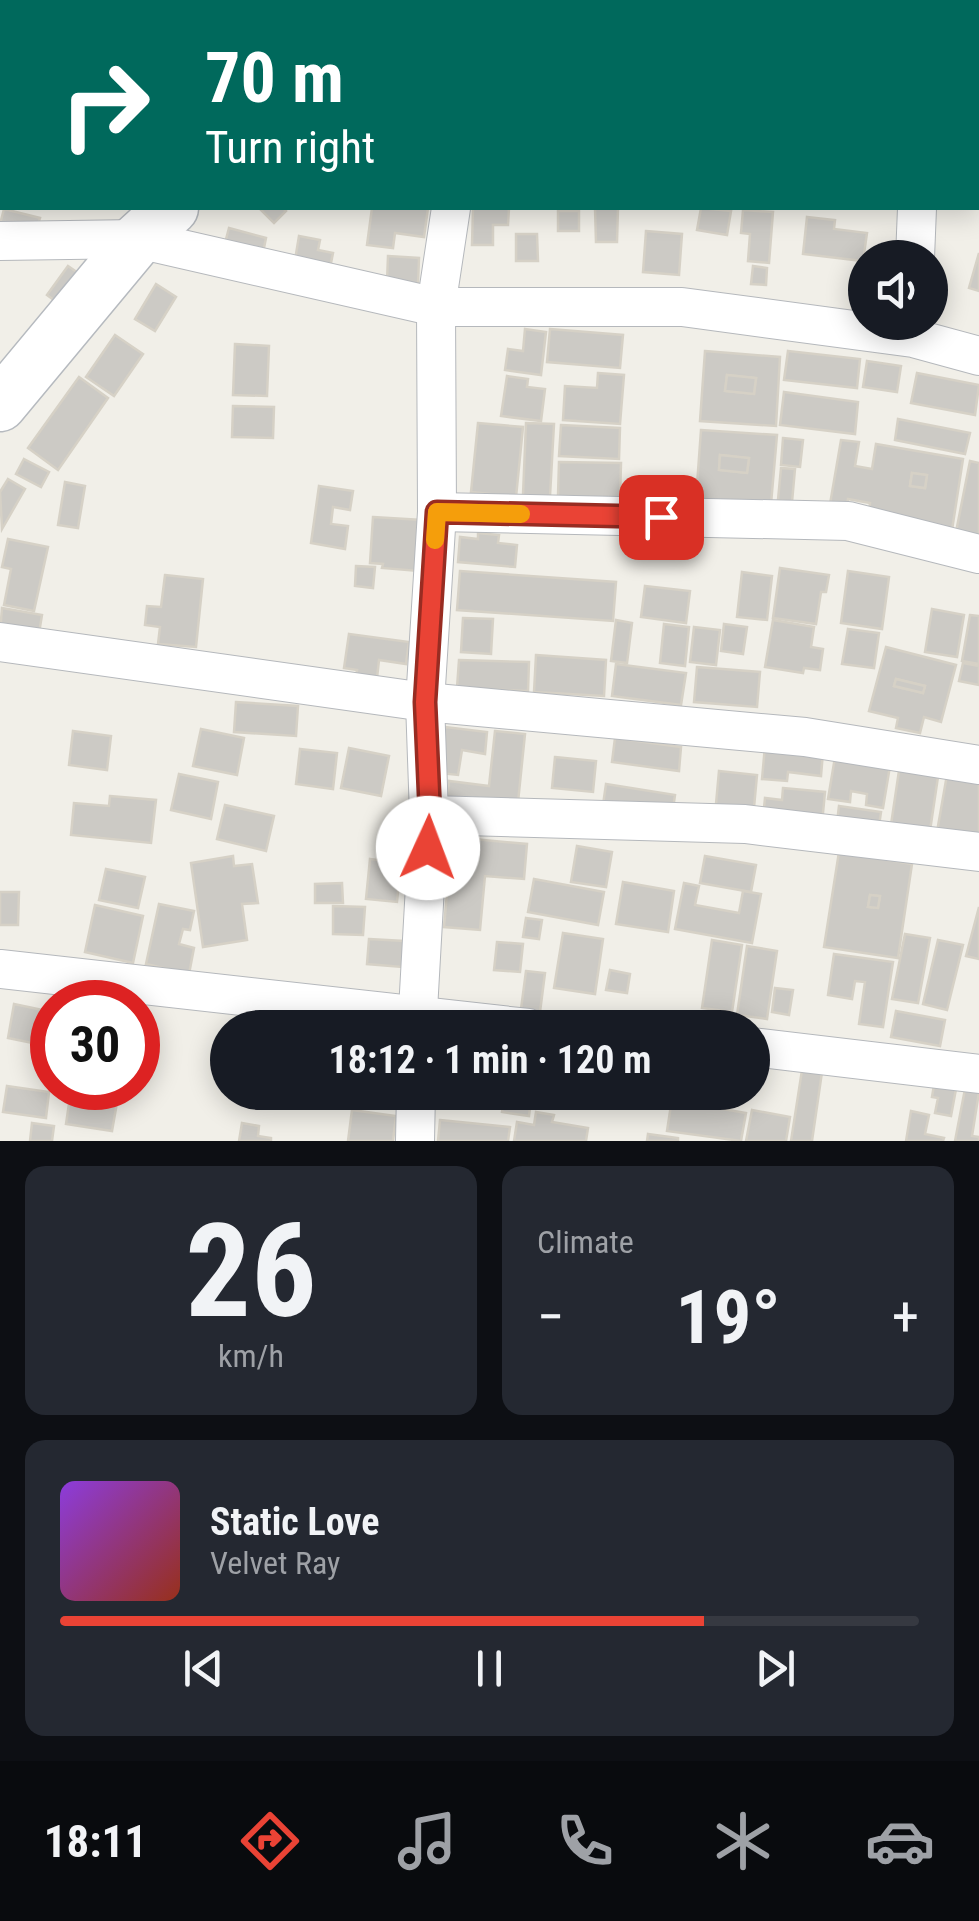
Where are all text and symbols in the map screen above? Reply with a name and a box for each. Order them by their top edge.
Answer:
text: 70 m [205,37,344,119]
icon: right [40,40,170,170]
text: Turn right [205,121,375,174]
map controls [848,240,948,340]
button: sound [848,240,948,340]
pin [619,475,704,560]
icon: arrive [634,490,689,545]
position arrow [376,796,480,900]
speed limit sign: 30 [30,980,160,1110]
text: 18:12 · 1 min · 120 m [329,1038,651,1082]
text: 26 [185,1195,317,1348]
text: Climate [537,1223,634,1261]
text: 19° [676,1273,781,1361]
text: − [537,1285,565,1349]
text: + [892,1285,919,1349]
text: km/h [218,1337,284,1375]
text: Static Love [210,1500,379,1544]
text: Velvet Ray [210,1544,340,1582]
icon: previous [176,1641,231,1696]
icon: pause [462,1641,517,1696]
icon: next [748,1641,803,1696]
icon: directions [235,1806,305,1876]
icon: music [392,1806,462,1876]
icon: phone [550,1806,620,1876]
icon: climate [708,1806,778,1876]
icon: car [865,1806,935,1876]
text: 18:11 [44,1815,147,1868]

